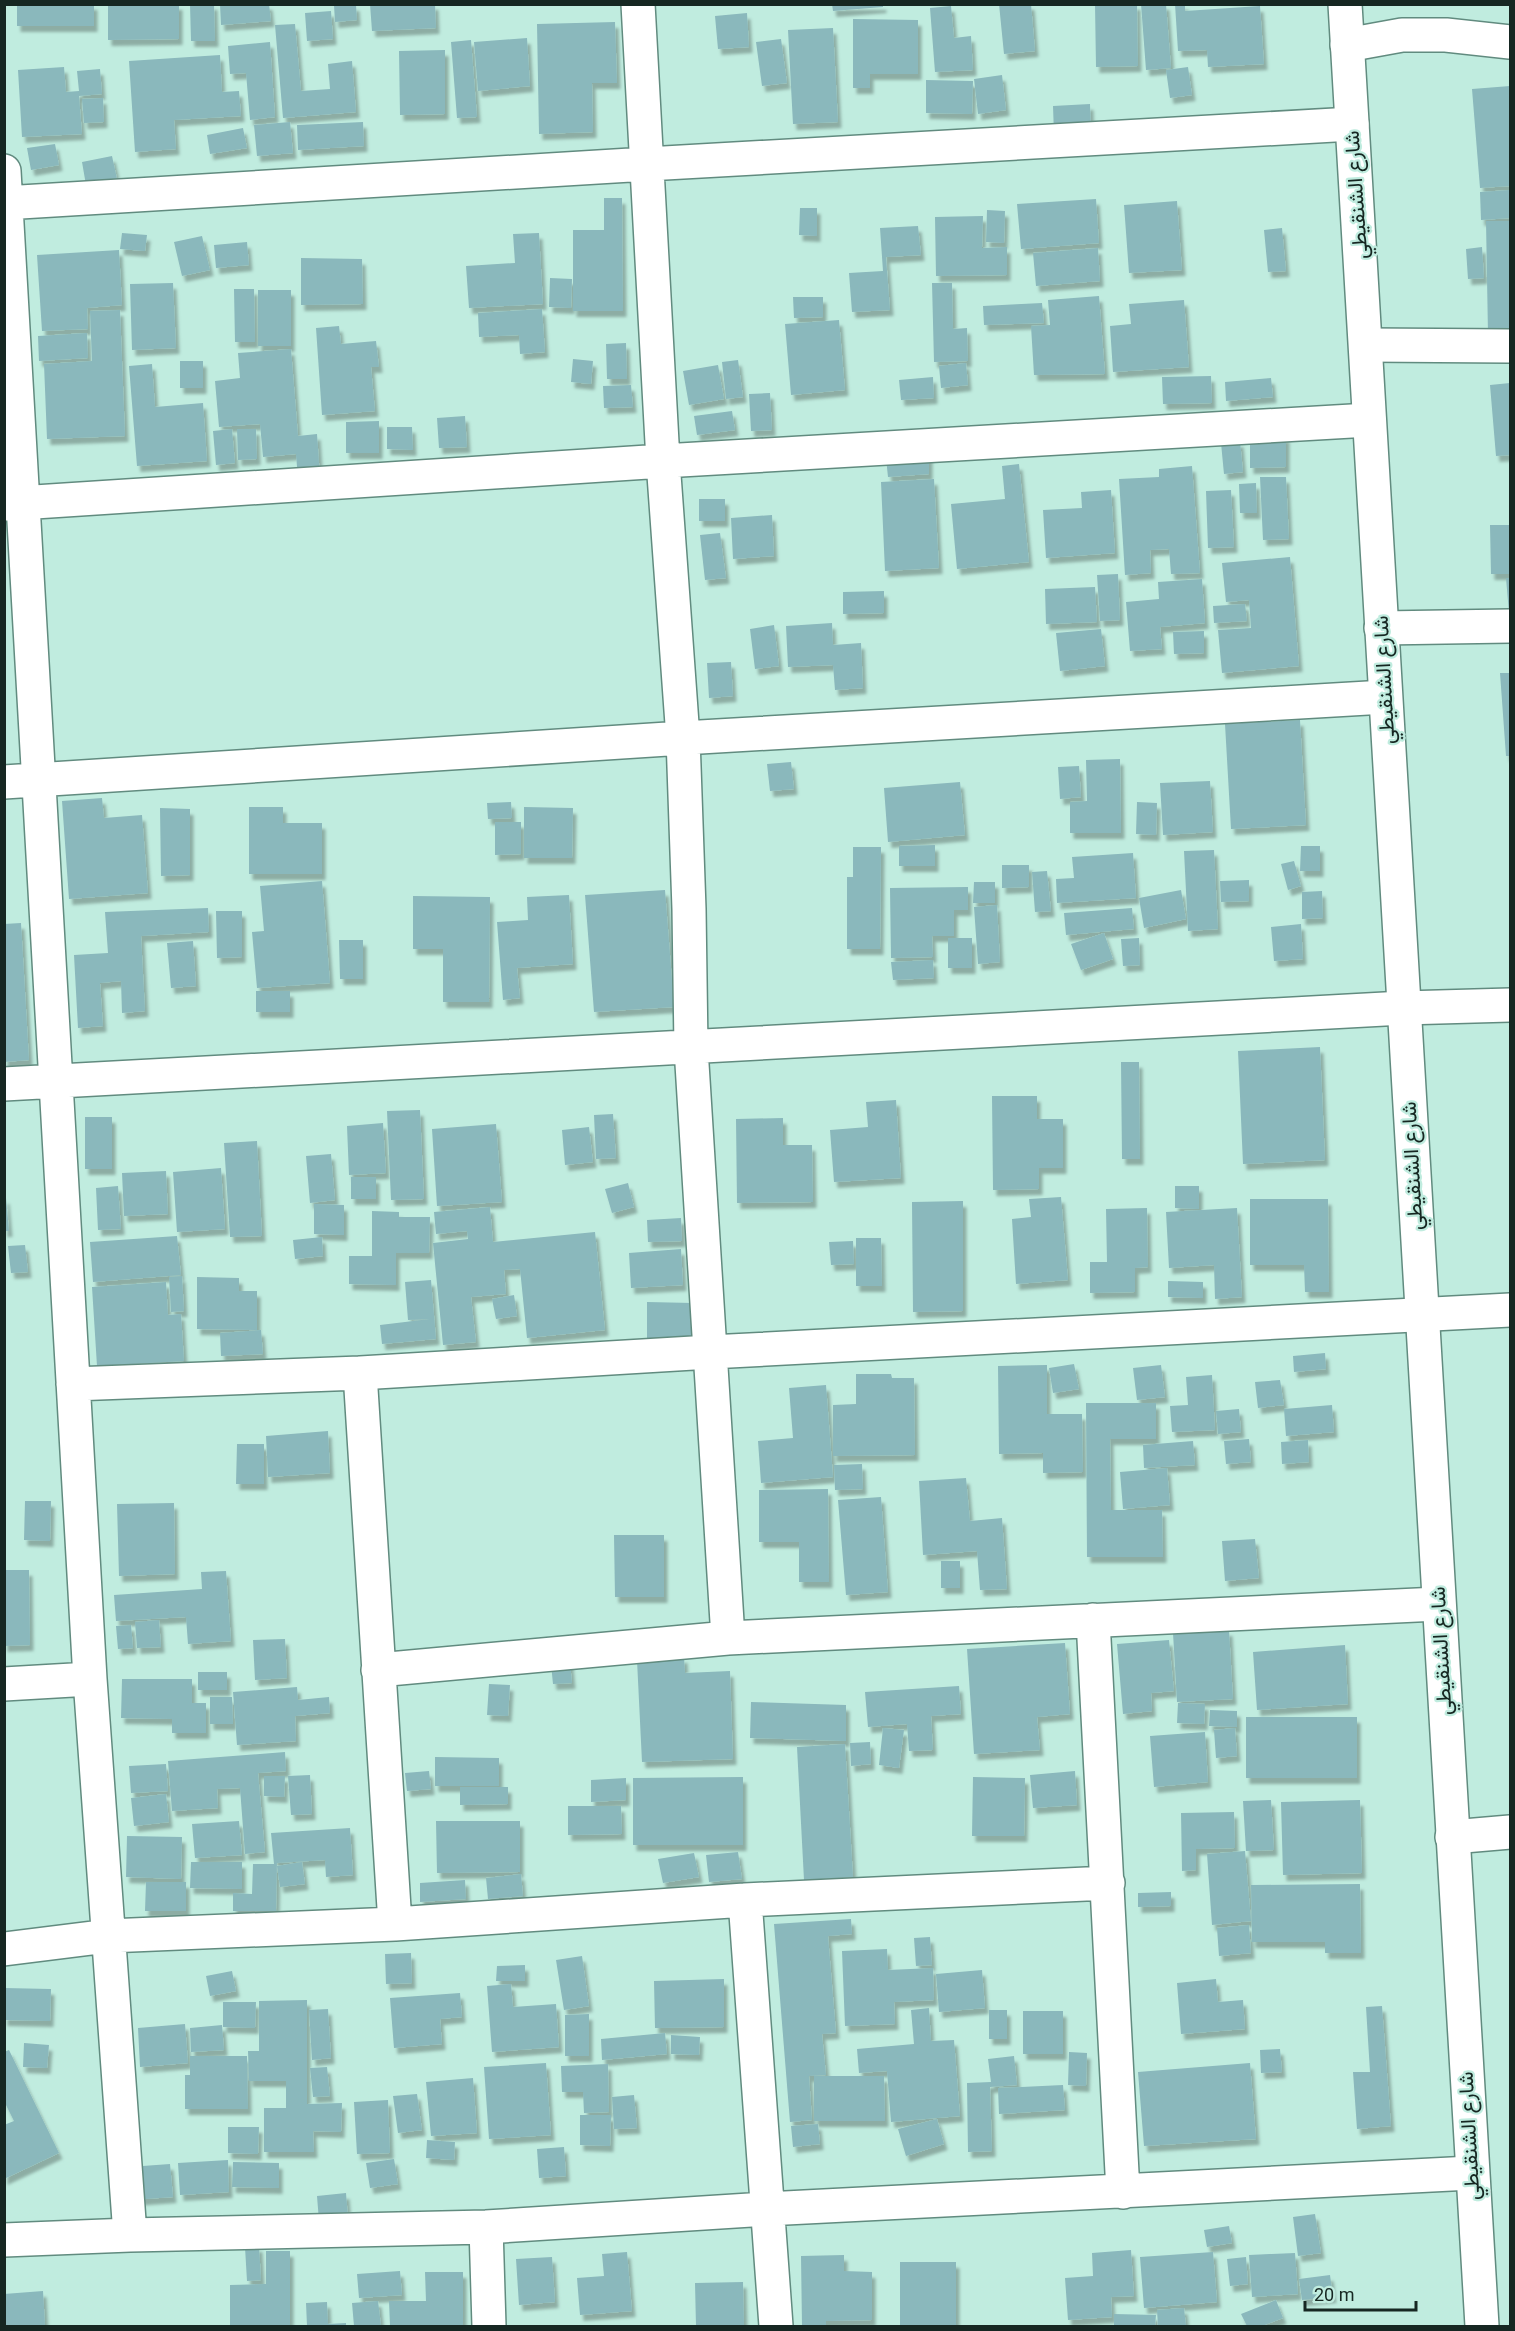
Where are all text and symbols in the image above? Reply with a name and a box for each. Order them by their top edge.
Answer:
street label: شارع الشنقيطي [1340,129,1377,260]
street label: شارع الشنقيطي [1369,615,1404,745]
street label: شارع الشنقيطي [1397,1101,1432,1231]
street label: شارع الشنقيطي [1426,1586,1461,1716]
street label: شارع الشنقيطي [1454,2071,1489,2201]
scale bar [1305,2274,1416,2312]
text: 20 m [1314,2284,1354,2305]

